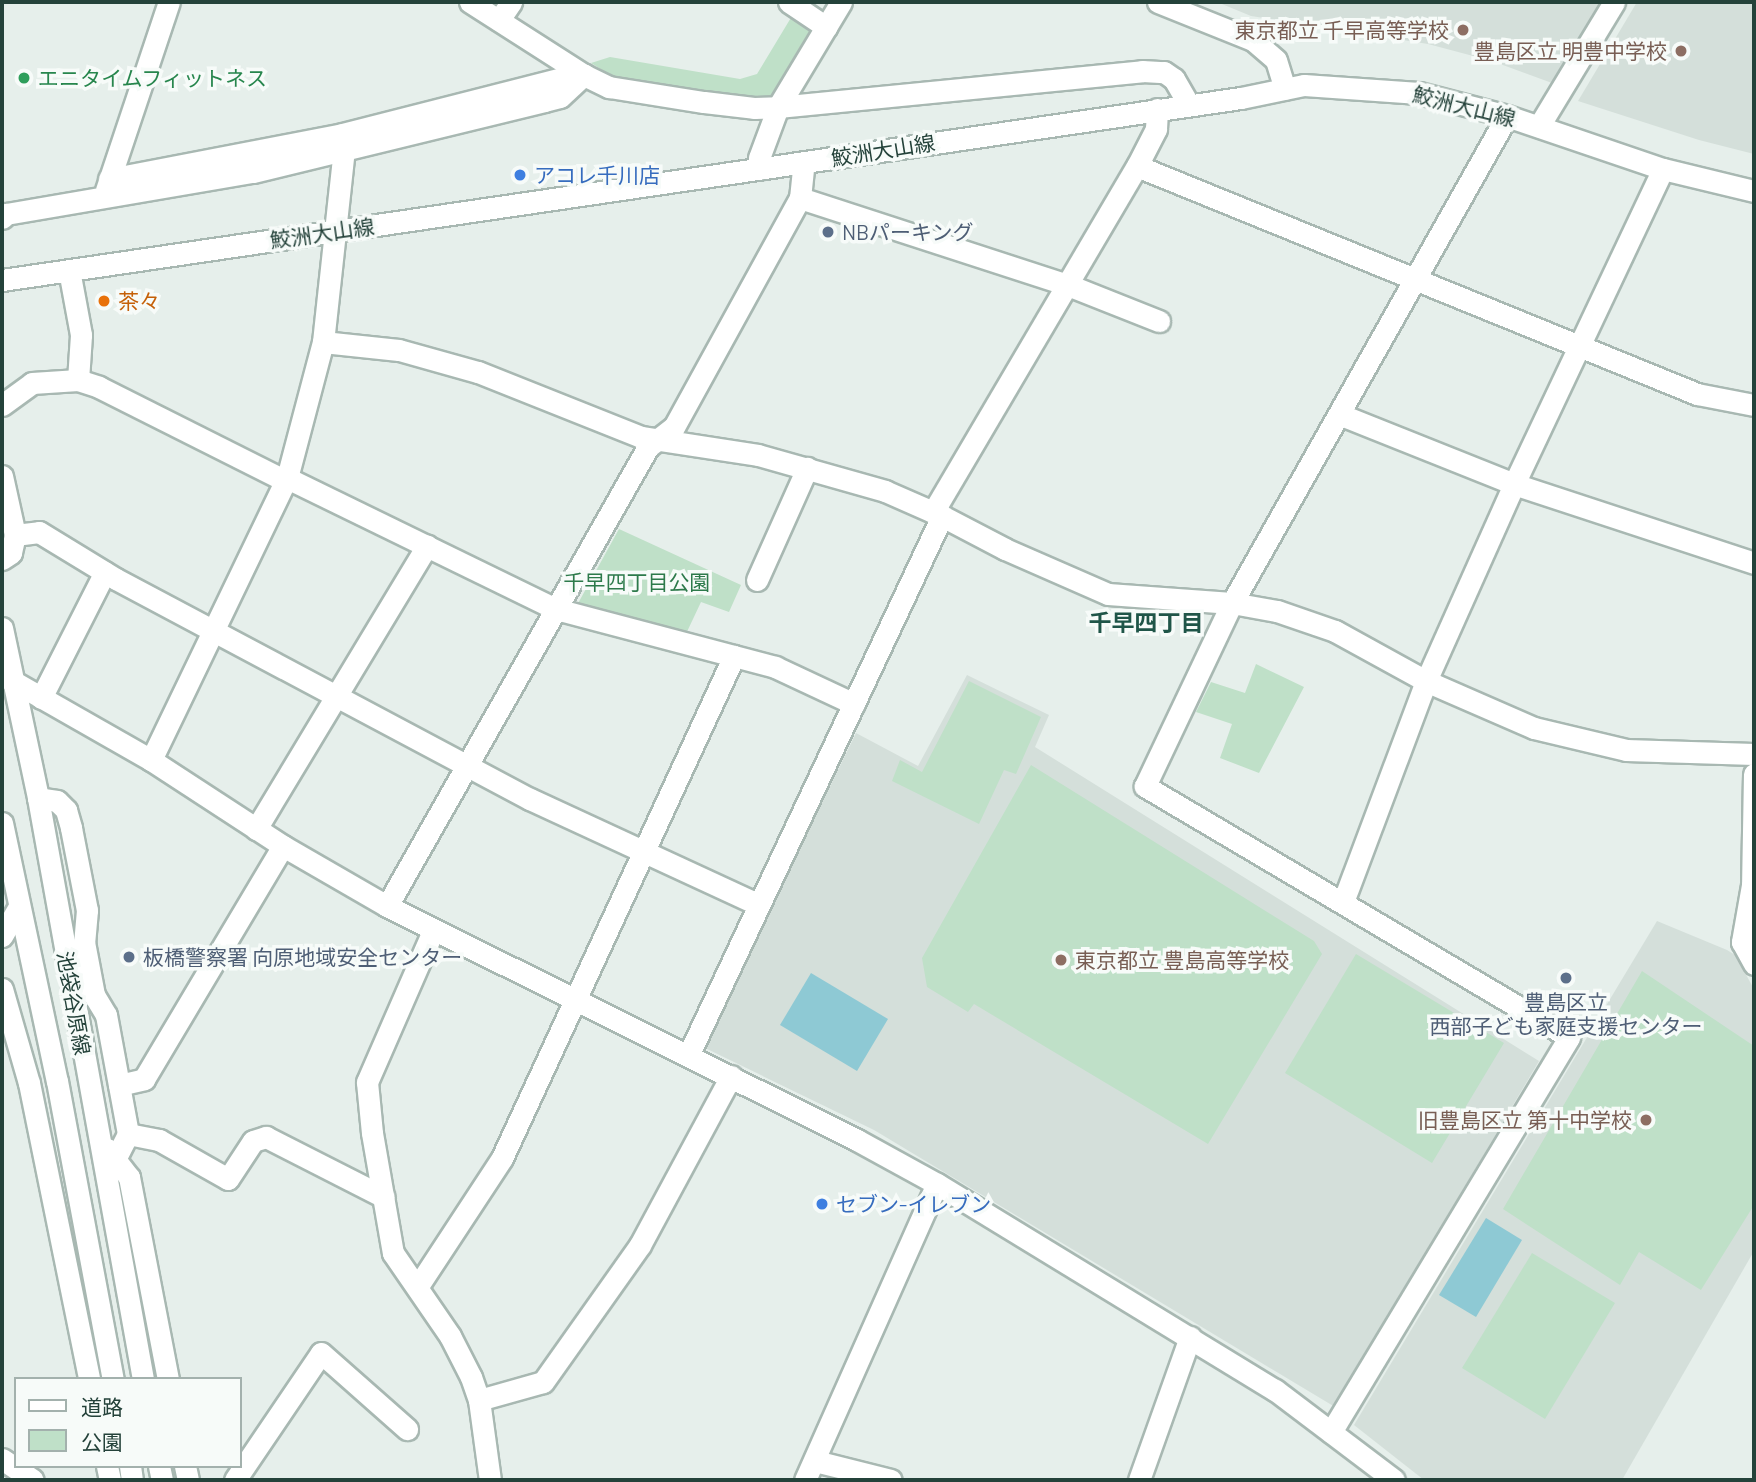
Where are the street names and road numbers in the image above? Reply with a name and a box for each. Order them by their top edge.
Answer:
street label: 鮫洲大山線 [1410,81,1518,131]
street label: 鮫洲大山線 [829,129,937,171]
street label: 鮫洲大山線 [268,213,376,253]
street label: 池袋谷原線 [52,949,96,1057]

